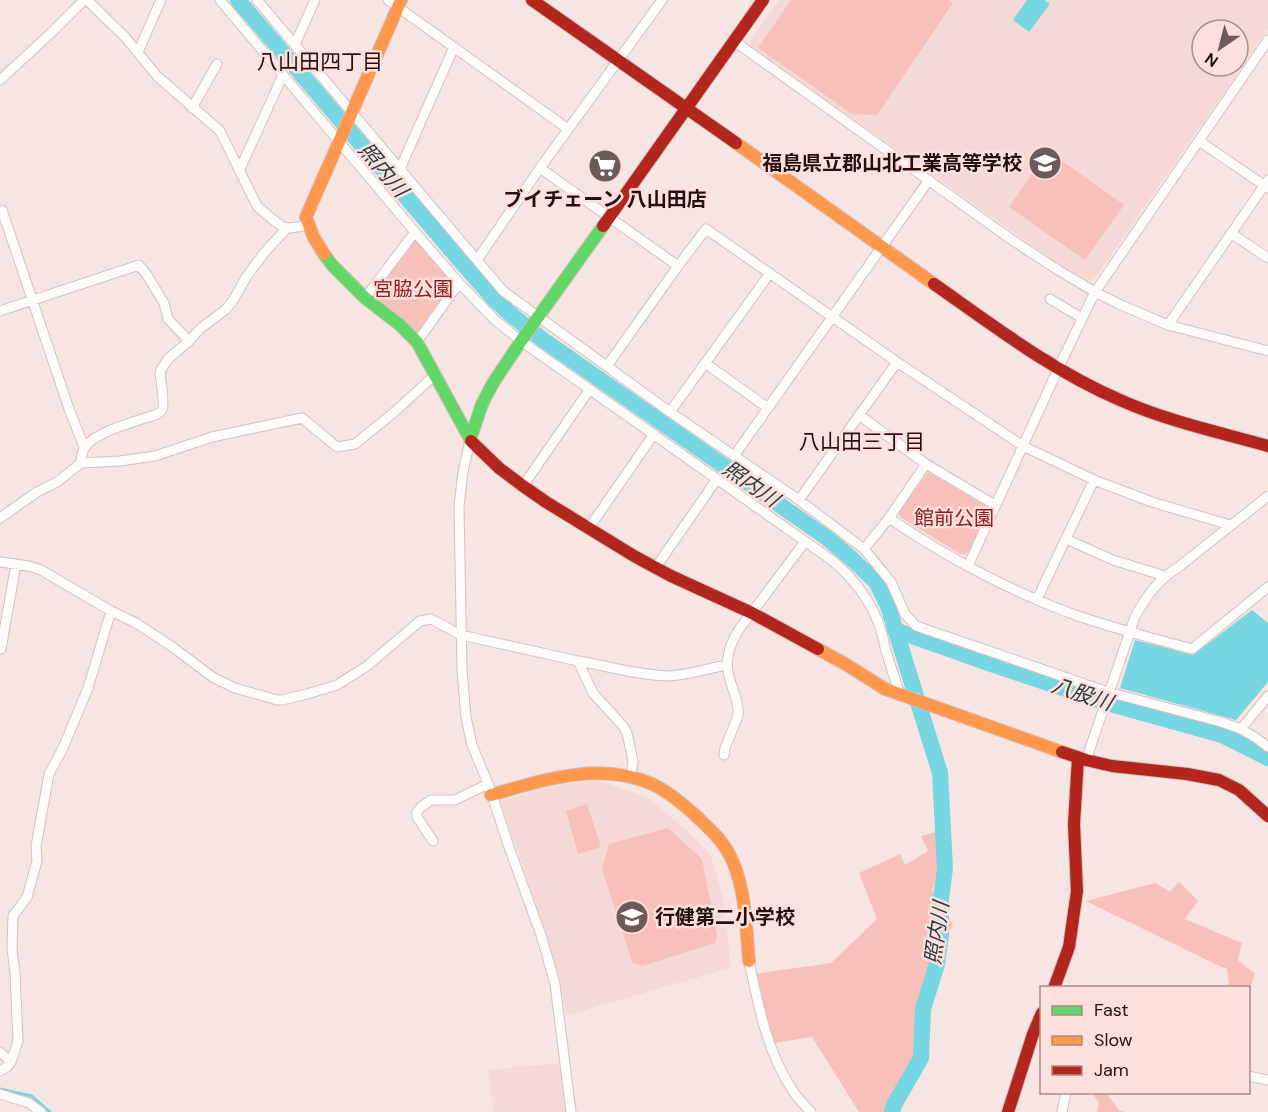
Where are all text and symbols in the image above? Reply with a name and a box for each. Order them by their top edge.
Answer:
north arrow [1190,18,1250,78]
district label: 八山田四丁目 [257,48,383,76]
text: N [1201,48,1222,72]
water label: 照内川 [352,137,415,205]
school or university icon: 福島県立郡山北工業高等学校 [1027,145,1063,181]
supermarket icon: ブイチェーン 八山田店 [587,148,623,184]
place label: 福島県立郡山北工業高等学校 [762,150,1022,176]
place label: ブイチェーン 八山田店 [503,186,707,212]
park label: 宮脇公園 [373,276,453,302]
district label: 八山田三丁目 [799,428,925,456]
water label: 照内川 [717,454,786,515]
park label: 館前公園 [914,505,994,531]
water label: 八股川 [1048,671,1118,718]
water label: 照内川 [919,898,956,966]
school or university icon: 行健第二小学校 [614,899,650,935]
place label: 行健第二小学校 [655,904,795,930]
legend [1040,986,1250,1094]
text: Fast [1094,998,1129,1022]
text: Slow [1094,1028,1133,1052]
text: Jam [1094,1058,1129,1082]

